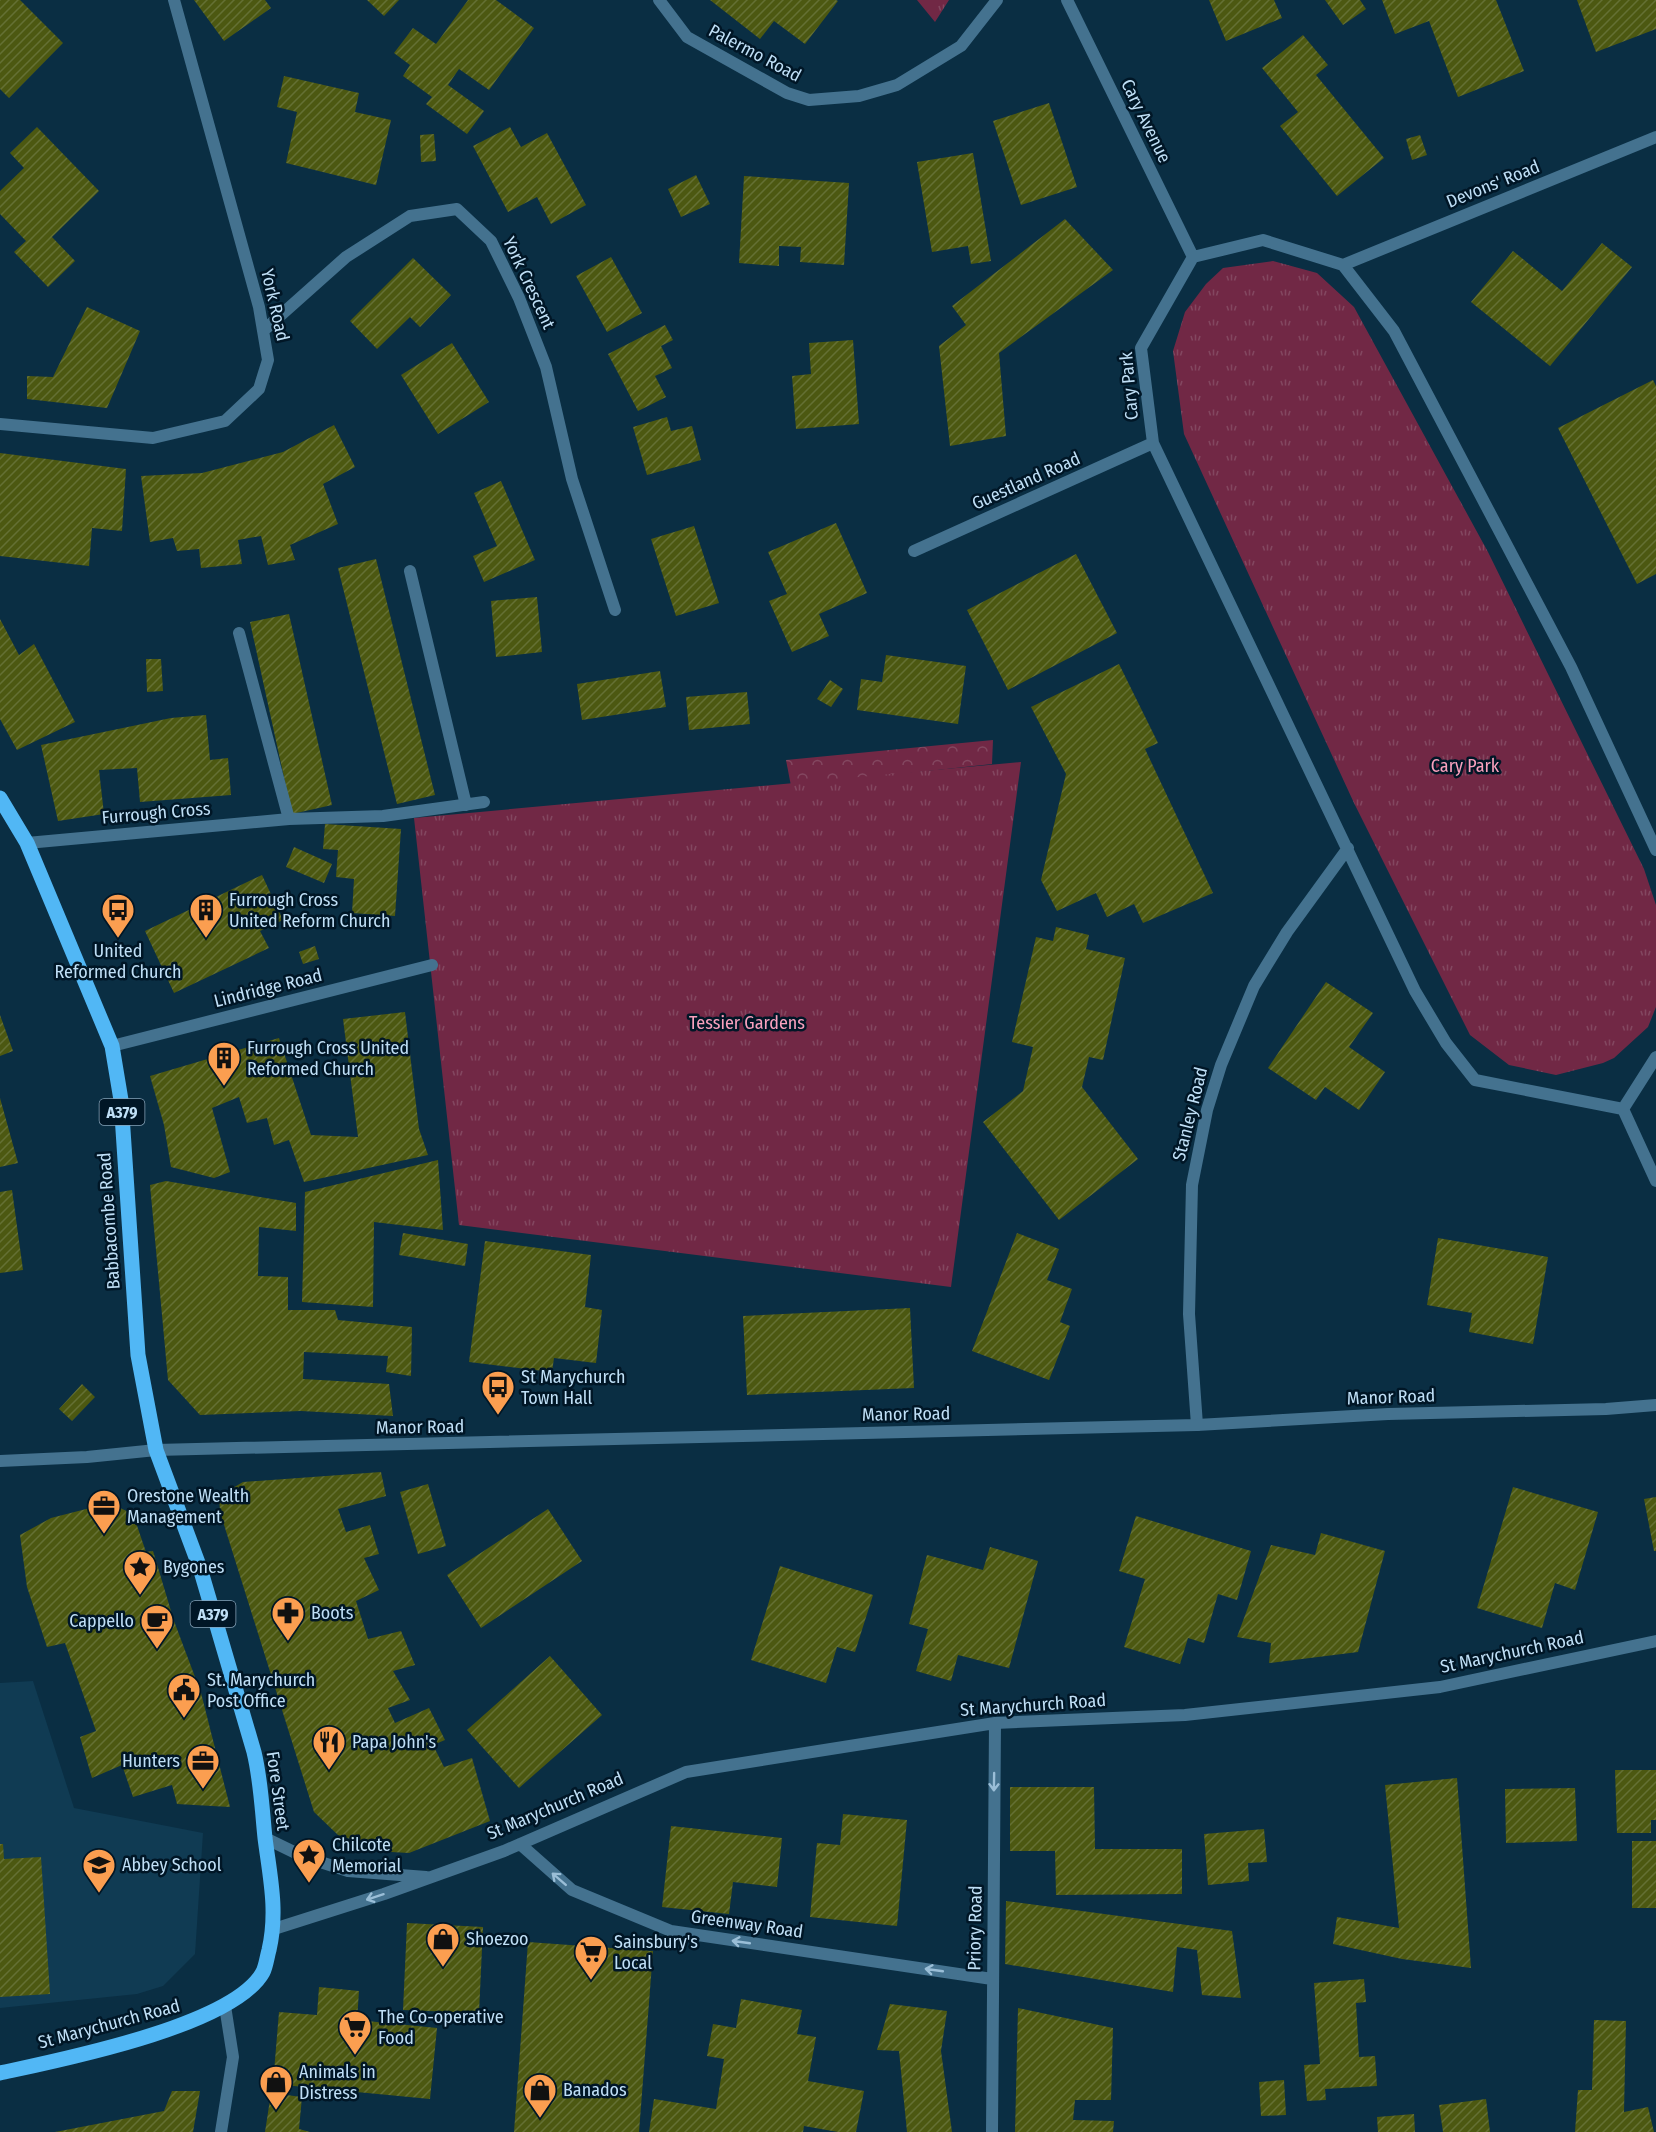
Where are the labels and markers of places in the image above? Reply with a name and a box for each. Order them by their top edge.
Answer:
place label: Furrough Cross United Reform Church [229,889,390,932]
bus stop icon: United Reformed Church [100,892,136,939]
building icon: Furrough Cross United Reform Church [188,892,224,939]
place label: United Reformed Church [55,940,181,983]
place label: Furrough Cross United Reformed Church [247,1037,409,1080]
building icon: Furrough Cross United Reformed Church [206,1040,242,1087]
place label: St Marychurch Town Hall [521,1366,625,1409]
bus stop icon: St Marychurch Town Hall [480,1369,516,1416]
place label: Orestone Wealth Management [127,1485,249,1528]
office icon: Orestone Wealth Management [86,1488,122,1535]
place icon: Bygones [122,1549,158,1596]
place label: Bygones [163,1556,225,1578]
pharmacy icon: Boots [270,1595,306,1642]
place label: Boots [311,1602,354,1624]
cafe icon: Cappello [139,1603,175,1650]
place label: Cappello [69,1610,134,1632]
place label: St. Marychurch Post Office [207,1669,315,1712]
public building icon: St. Marychurch Post Office [166,1672,202,1719]
restaurant icon: Papa John's [311,1724,347,1771]
place label: Papa John's [352,1731,436,1753]
office icon: Hunters [185,1743,221,1790]
place label: Hunters [122,1750,180,1772]
place label: Chilcote Memorial [332,1834,401,1877]
place icon: Chilcote Memorial [291,1837,327,1884]
school or university icon: Abbey School [81,1847,117,1894]
place label: Abbey School [122,1854,222,1876]
shop icon: Shoezoo [425,1921,461,1968]
place label: Shoezoo [466,1928,529,1950]
place label: Sainsbury's Local [614,1931,698,1974]
supermarket icon: Sainsbury's Local [573,1934,609,1981]
place label: The Co-operative Food [378,2006,504,2049]
supermarket icon: The Co-operative Food [337,2009,373,2056]
place label: Animals in Distress [299,2061,376,2104]
shop icon: Animals in Distress [258,2064,294,2111]
shop icon: Banados [522,2072,558,2119]
place label: Banados [563,2079,627,2101]

